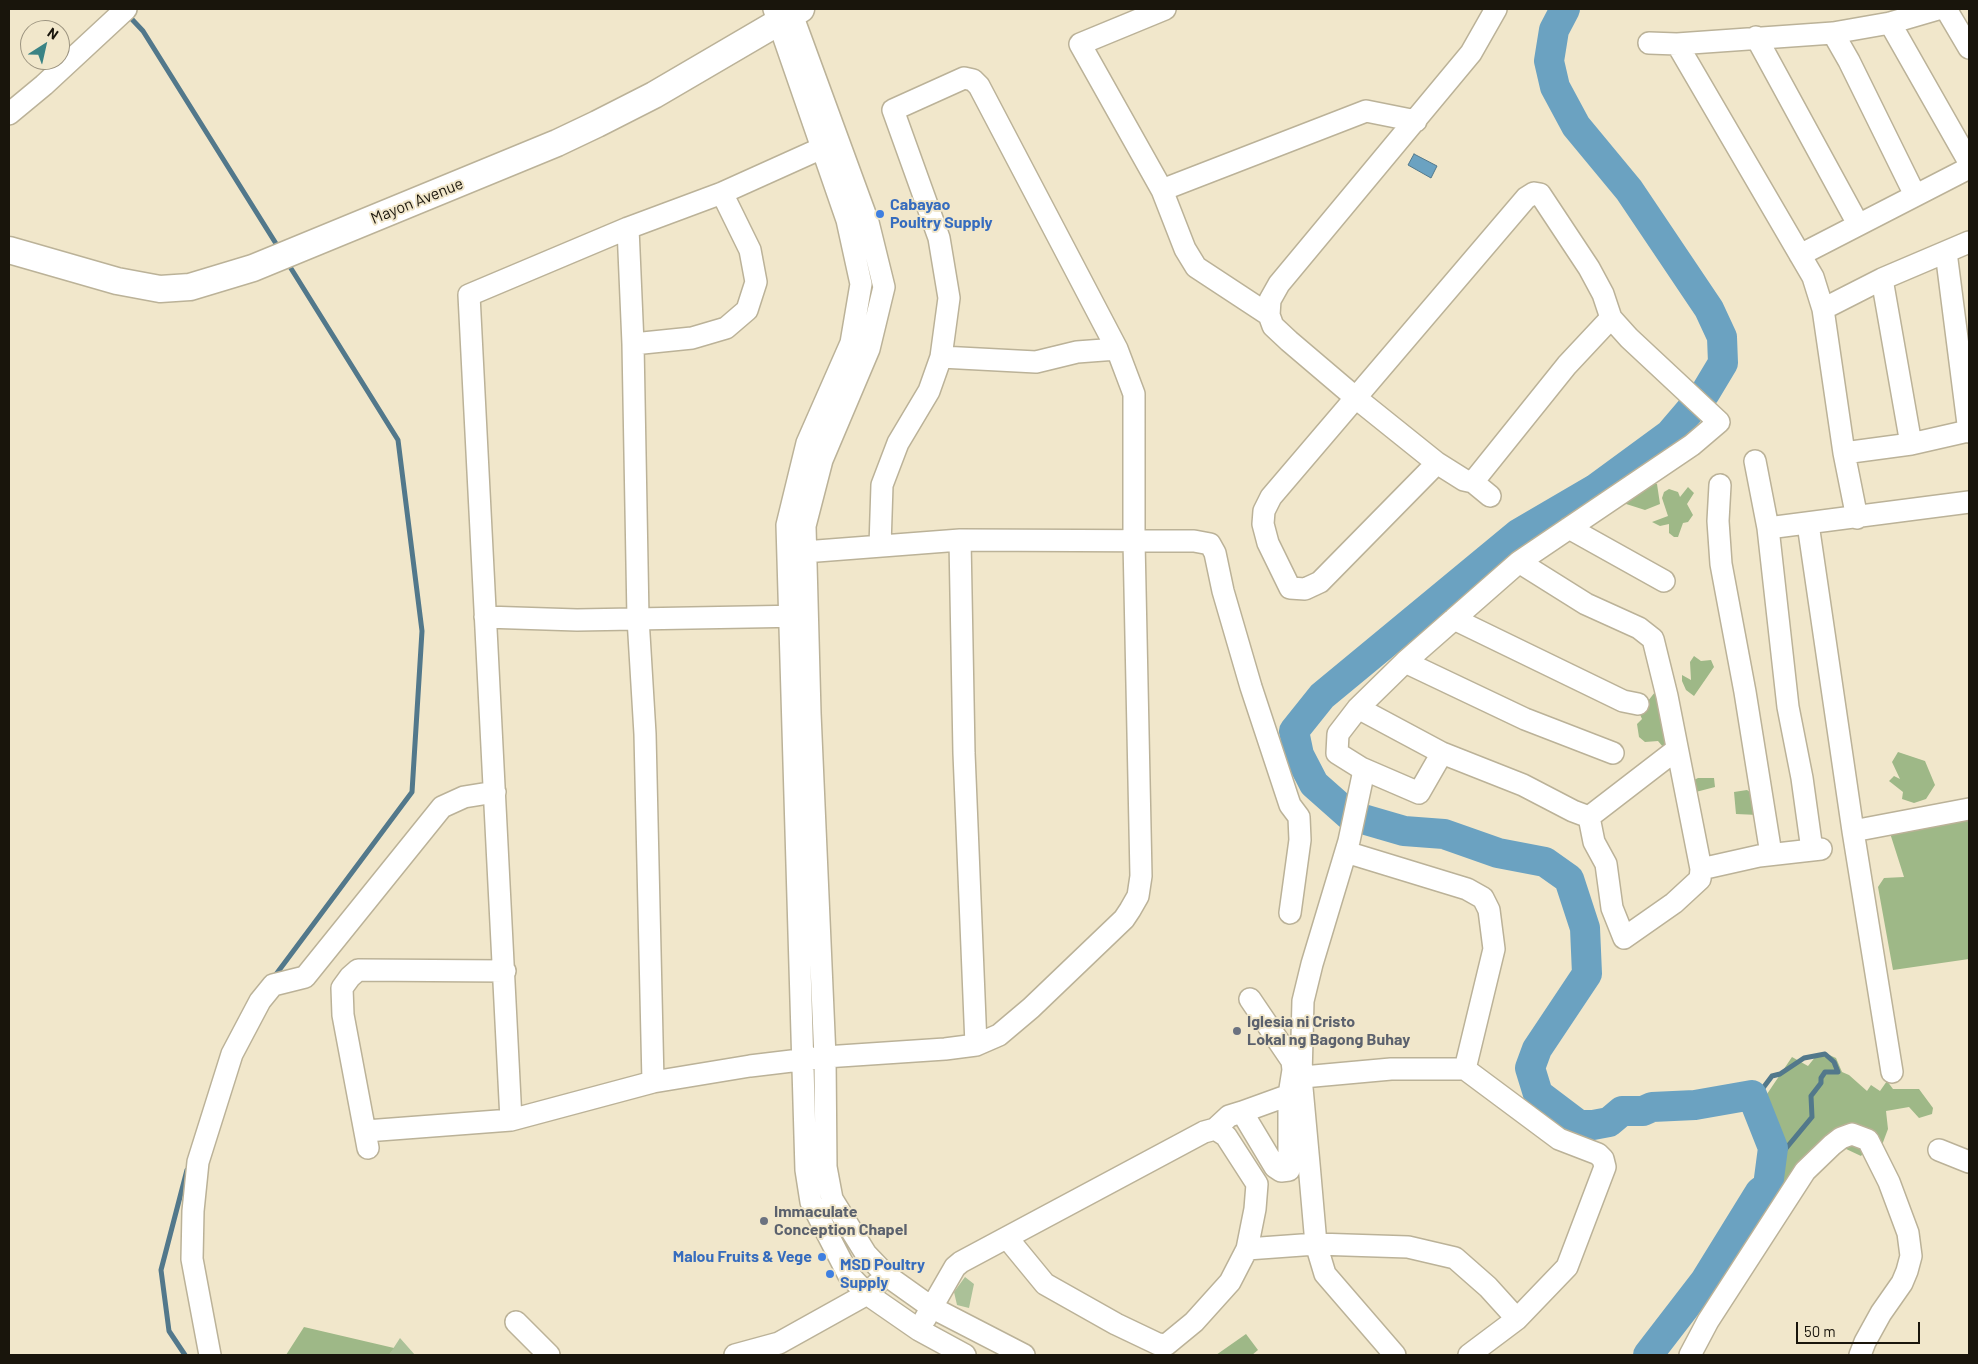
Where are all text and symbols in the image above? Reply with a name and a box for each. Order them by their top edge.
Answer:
north arrow [20,20,70,70]
text: N [45,23,62,43]
street label: Mayon Avenue [368,174,466,228]
place label: Cabayao Poultry Supply [890,195,993,233]
marker: Cabayao Poultry Supply [874,208,886,220]
place label: Iglesia ni Cristo Lokal ng Bagong Buhay [1247,1012,1410,1050]
marker: Iglesia ni Cristo Lokal ng Bagong Buhay [1231,1025,1243,1037]
place label: Immaculate Conception Chapel [774,1202,907,1240]
marker: Immaculate Conception Chapel [758,1215,770,1227]
place label: Malou Fruits & Vege [673,1247,812,1267]
marker: Malou Fruits & Vege [816,1251,828,1263]
place label: MSD Poultry Supply [840,1255,925,1293]
marker: MSD Poultry Supply [824,1268,836,1280]
scale bar [1798,1312,1922,1344]
text: 50 m [1804,1322,1836,1340]

